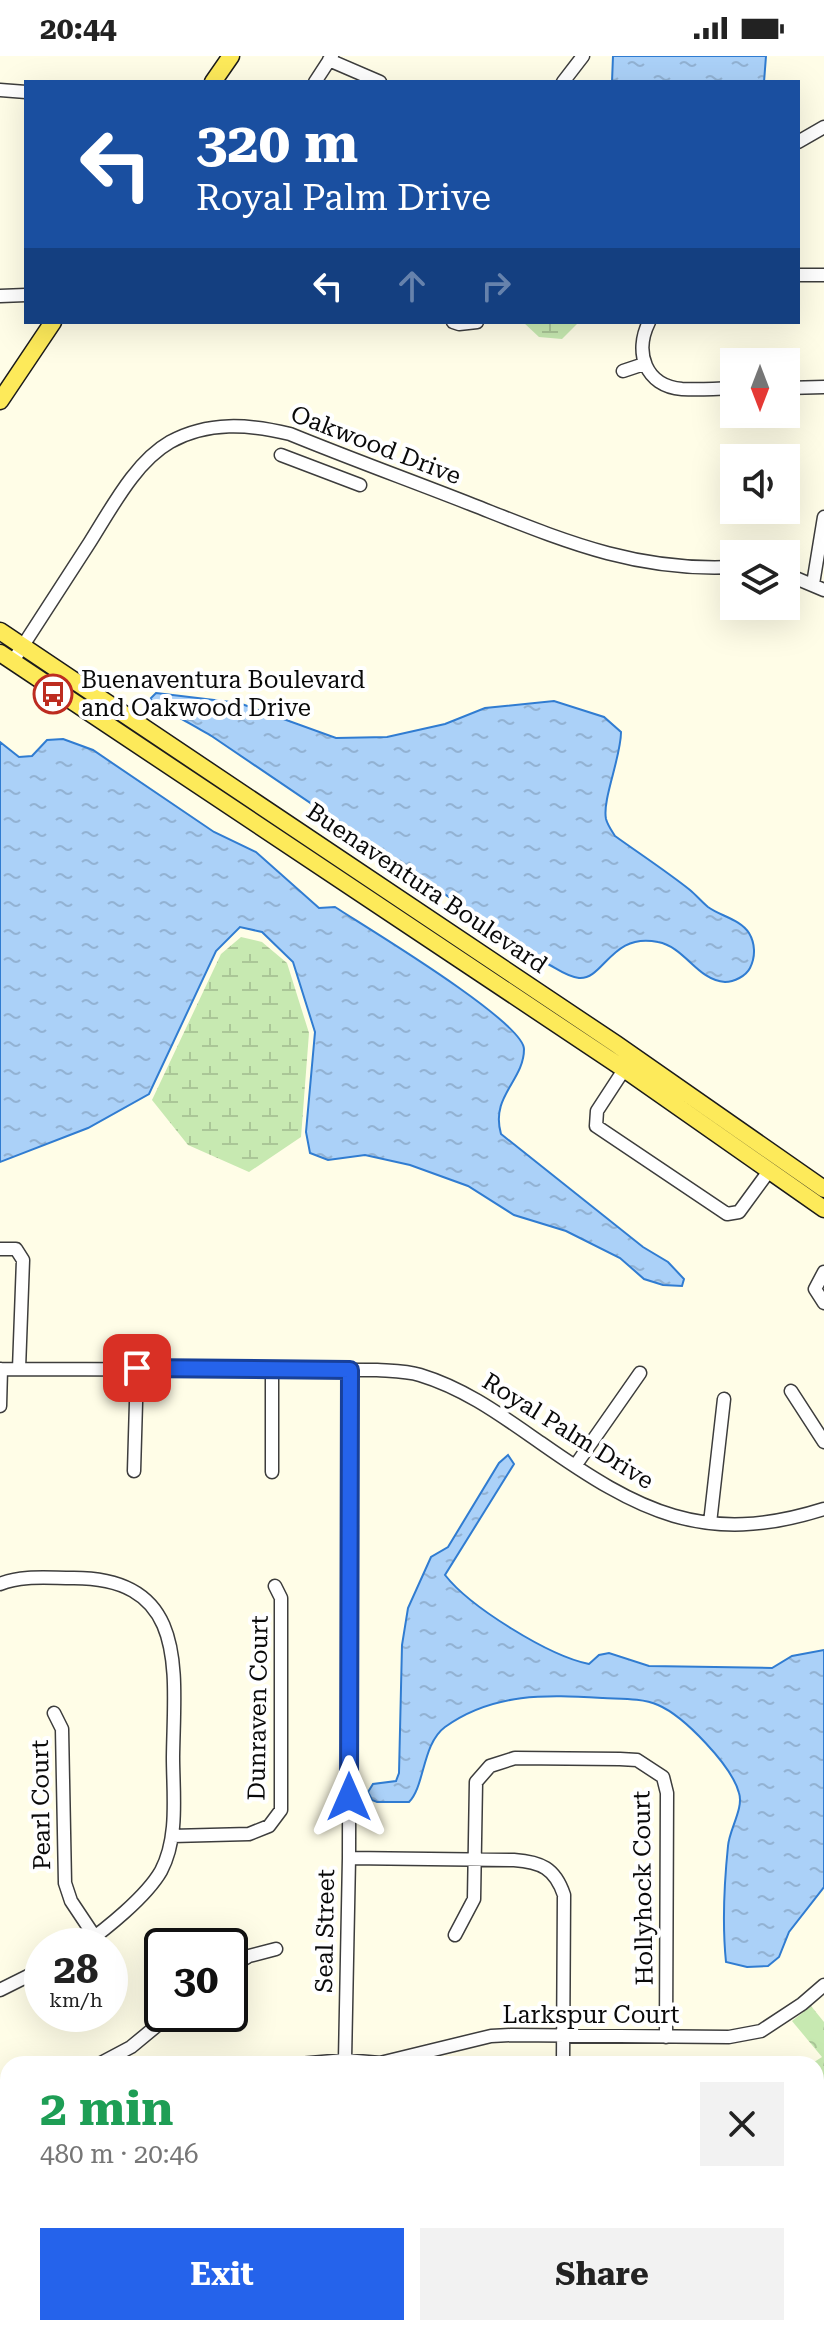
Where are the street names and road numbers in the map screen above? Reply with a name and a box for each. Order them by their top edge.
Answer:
street label: Oakwood Drive [287,400,465,490]
street label: Buenaventura Boulevard [301,797,553,979]
street label: Royal Palm Drive [477,1367,659,1495]
street label: Dunraven Court [242,1615,274,1801]
street label: Pearl Court [26,1739,56,1871]
street label: Hollyhock Court [627,1790,659,1986]
street label: Seal Street [310,1869,340,1993]
street label: Larkspur Court [502,2001,680,2029]

